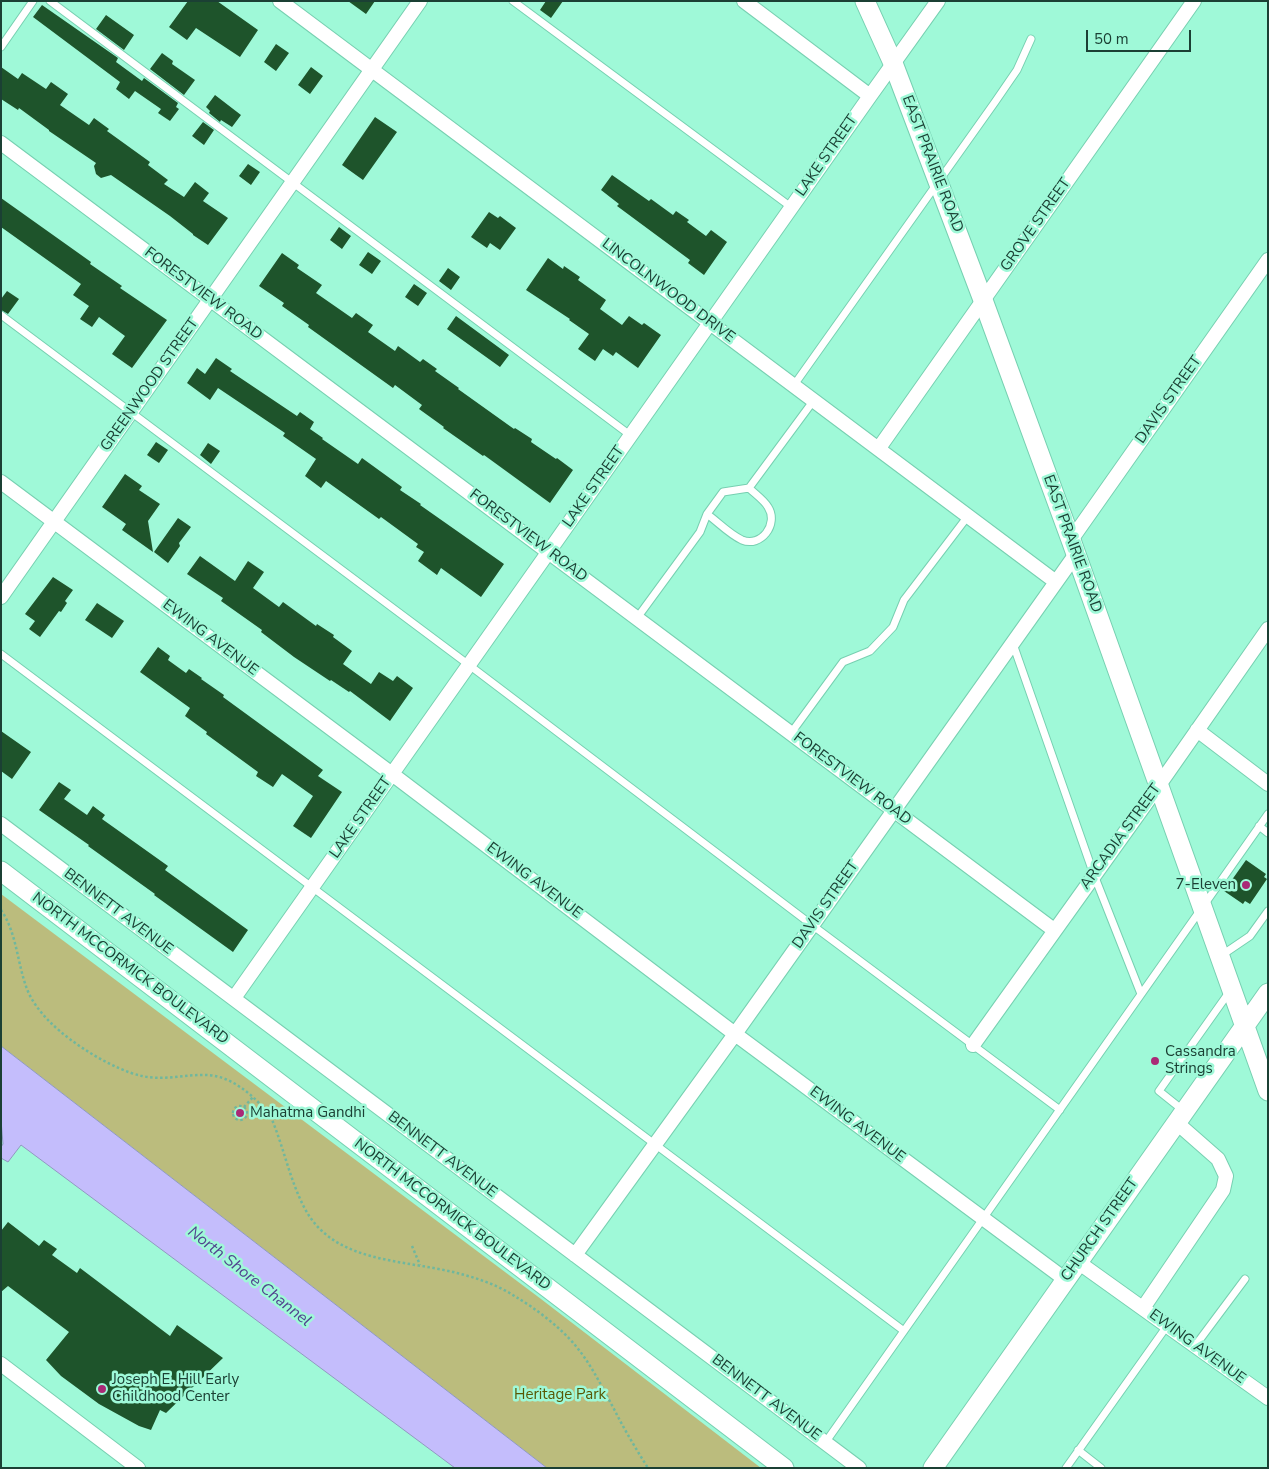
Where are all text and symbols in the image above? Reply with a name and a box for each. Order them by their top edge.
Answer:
scale bar [1089,20,1194,52]
text: 50 m [1094,29,1129,49]
street label: EAST PRAIRIE ROAD [898,93,966,235]
street label: LAKE STREET [792,112,862,200]
street label: GROVE STREET [997,175,1075,275]
street label: LINCOLNWOOD DRIVE [598,235,738,347]
street label: FORESTVIEW ROAD [141,244,265,344]
street label: GREENWOOD STREET [97,315,203,455]
street label: DAVIS STREET [1132,353,1206,447]
street label: LAKE STREET [559,443,629,531]
street label: EAST PRAIRIE ROAD [1039,473,1105,615]
street label: FORESTVIEW ROAD [466,486,590,586]
street label: EWING AVENUE [159,596,261,680]
street label: FORESTVIEW ROAD [790,729,914,829]
street label: LAKE STREET [326,774,396,862]
street label: ARCADIA STREET [1077,781,1165,893]
street label: EWING AVENUE [483,839,585,923]
street label: DAVIS STREET [789,858,863,952]
street label: BENNETT AVENUE [60,865,176,959]
place label: 7-Eleven [1176,876,1236,894]
marker: 7-Eleven [1240,879,1252,891]
street label: NORTH MCCORMICK BOULEVARD [28,889,232,1049]
place label: Cassandra Strings [1165,1043,1236,1078]
marker: Cassandra Strings [1149,1055,1161,1067]
street label: EWING AVENUE [806,1083,908,1167]
place label: Mahatma Gandhi [250,1104,365,1122]
marker: Mahatma Gandhi [234,1107,246,1119]
street label: BENNETT AVENUE [384,1108,500,1202]
street label: NORTH MCCORMICK BOULEVARD [350,1135,554,1295]
street label: CHURCH STREET [1058,1175,1142,1285]
water label: North Shore Channel [183,1223,315,1331]
street label: EWING AVENUE [1145,1306,1249,1388]
street label: BENNETT AVENUE [708,1351,824,1445]
place label: Joseph E. Hill Early Childhood Center [112,1371,239,1406]
marker: Joseph E. Hill Early Childhood Center [96,1383,108,1395]
park label: Heritage Park [514,1386,606,1404]

